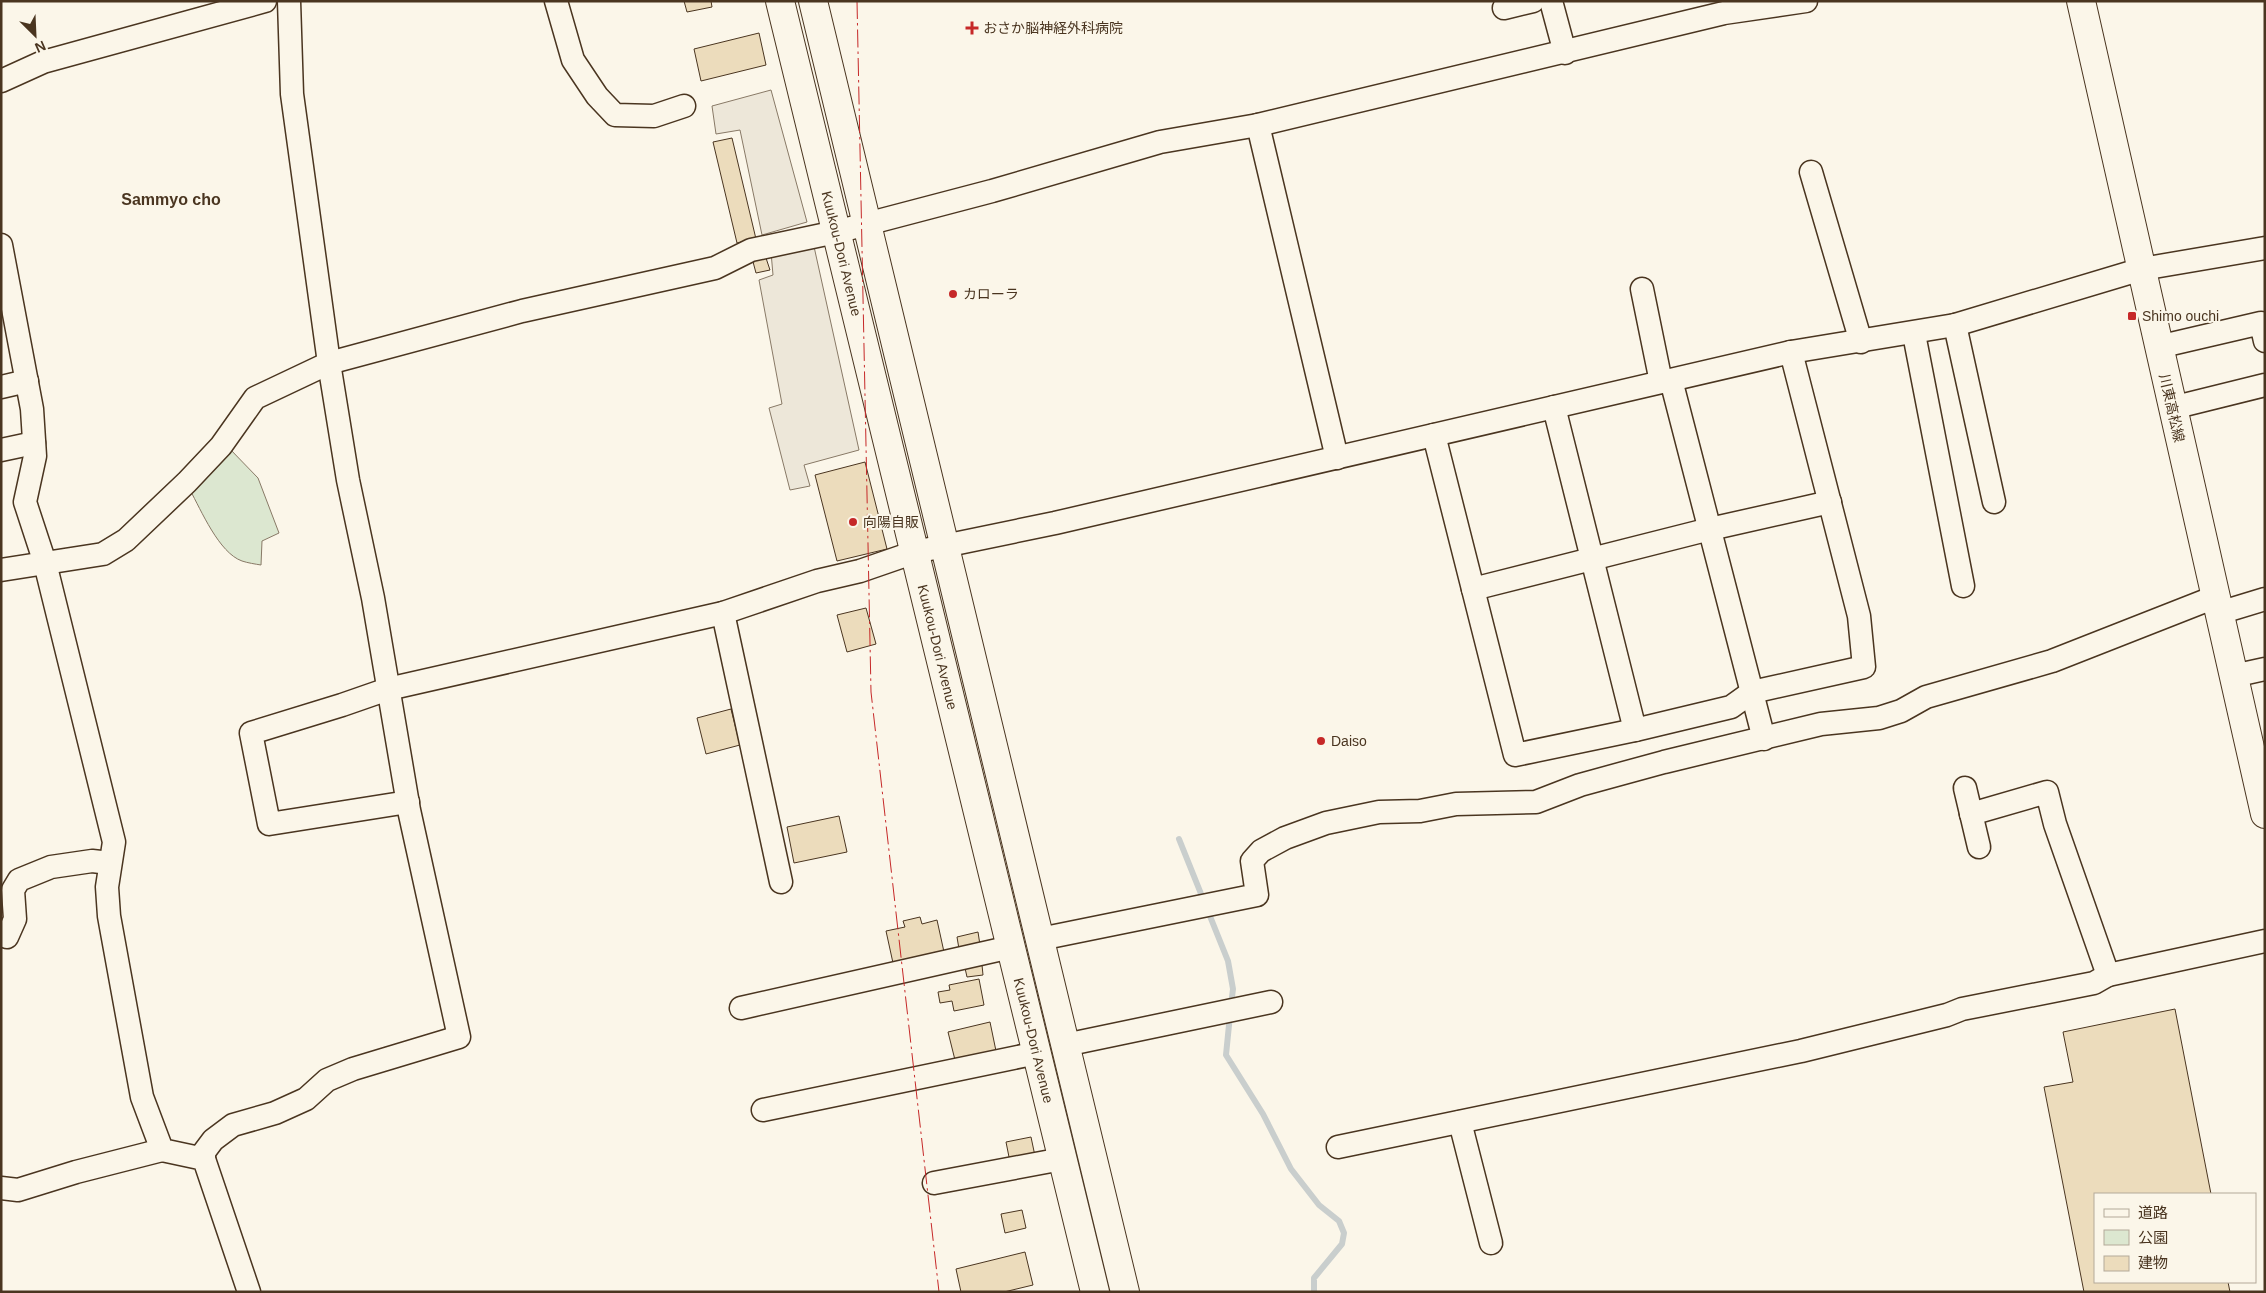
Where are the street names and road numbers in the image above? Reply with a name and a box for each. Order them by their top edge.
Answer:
street label: Kuukou-Dori Avenue [819,189,865,318]
street label: 川東高松線 [2156,372,2188,444]
street label: Kuukou-Dori Avenue [915,583,961,711]
street label: Kuukou-Dori Avenue [1011,976,1057,1105]

